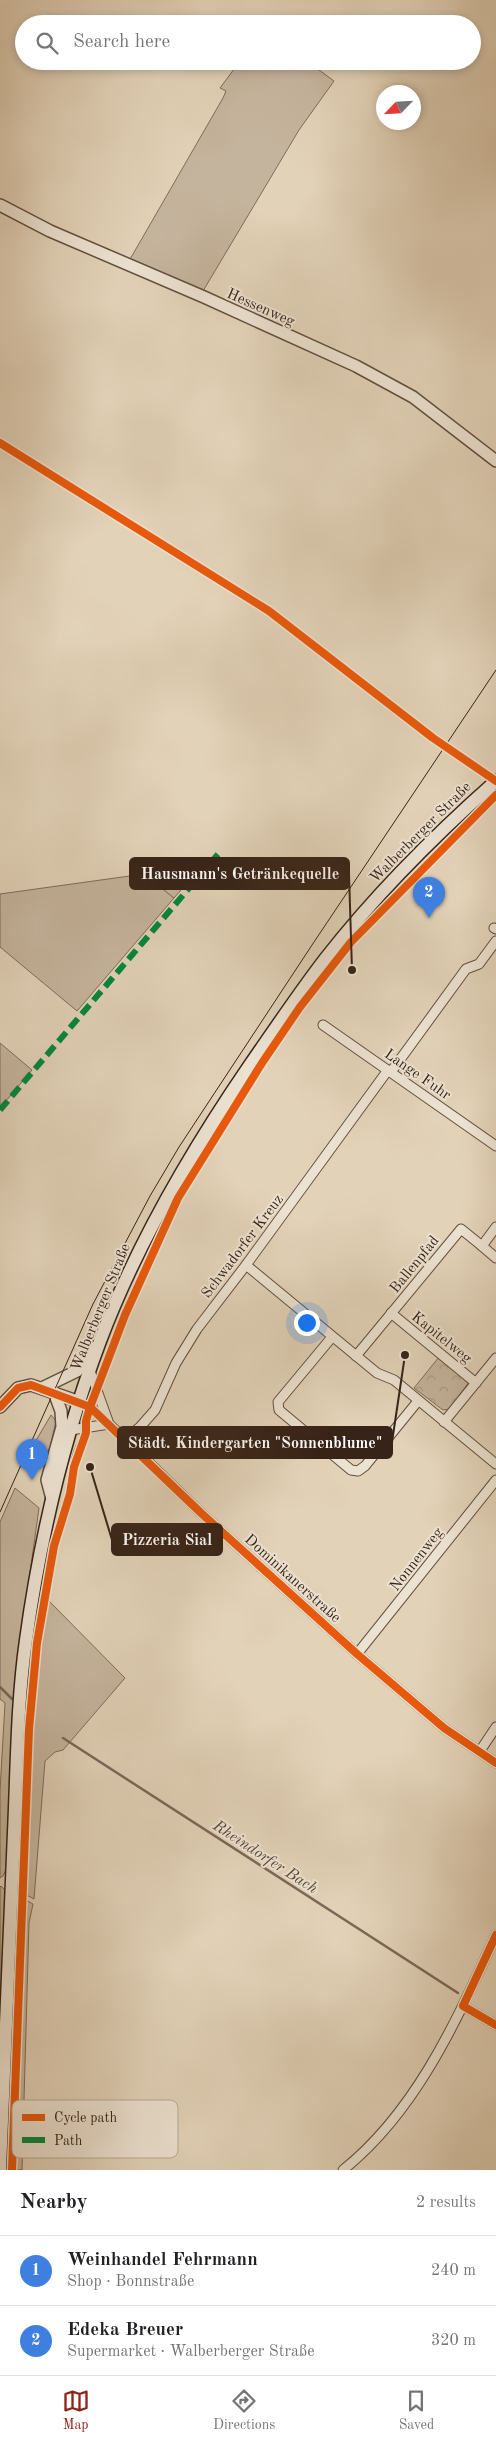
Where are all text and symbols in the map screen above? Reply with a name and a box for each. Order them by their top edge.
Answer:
search box [15,15,481,70]
icon: search [33,29,61,57]
text: Search here [73,33,170,52]
north arrow [376,85,421,130]
street label: Hessenweg [224,287,297,330]
street label: Walberberger Straße [368,780,475,886]
callout: Hausmann's Getränkequelle [130,858,349,889]
text: Hausmann's Getränkequelle [141,867,339,883]
pin: 2 [413,877,445,918]
street label: Lange Fuhr [381,1047,453,1104]
street label: Schwadorfer Kreuz [200,1192,287,1301]
street label: Ballenpfad [388,1233,443,1296]
street label: Walberberger Straße [69,1242,134,1373]
street label: Kapitelweg [408,1309,474,1367]
your location [294,1310,320,1336]
callout: Städt. Kindergarten "Sonnenblume" [118,1427,392,1458]
text: Städt. Kindergarten "Sonnenblume" [128,1436,382,1452]
pin: 1 [16,1439,48,1480]
callout: Pizzeria Sial [112,1524,222,1555]
street label: Nonnenweg [388,1525,447,1595]
street label: Dominikanerstraße [241,1532,343,1626]
text: Pizzeria Sial [122,1533,212,1549]
water label: Rheindorfer Bach [209,1817,320,1897]
legend [12,2100,178,2158]
text: Cycle path [54,2111,117,2125]
text: Path [54,2134,83,2148]
text: Nearby [20,2192,88,2213]
text: 2 results [416,2195,476,2211]
text: Weinhandel Fehrmann [67,2251,258,2270]
text: 1 [31,2263,41,2279]
text: 240 m [431,2263,476,2279]
text: Shop · Bonnstraße [67,2274,194,2290]
text: Edeka Breuer [67,2321,183,2340]
text: 2 [31,2333,41,2349]
text: 320 m [431,2333,476,2349]
text: Supermarket · Walberberger Straße [67,2344,315,2360]
tab: Map [62,2387,90,2434]
tab: Directions [213,2387,275,2434]
tab: Saved [399,2387,434,2434]

